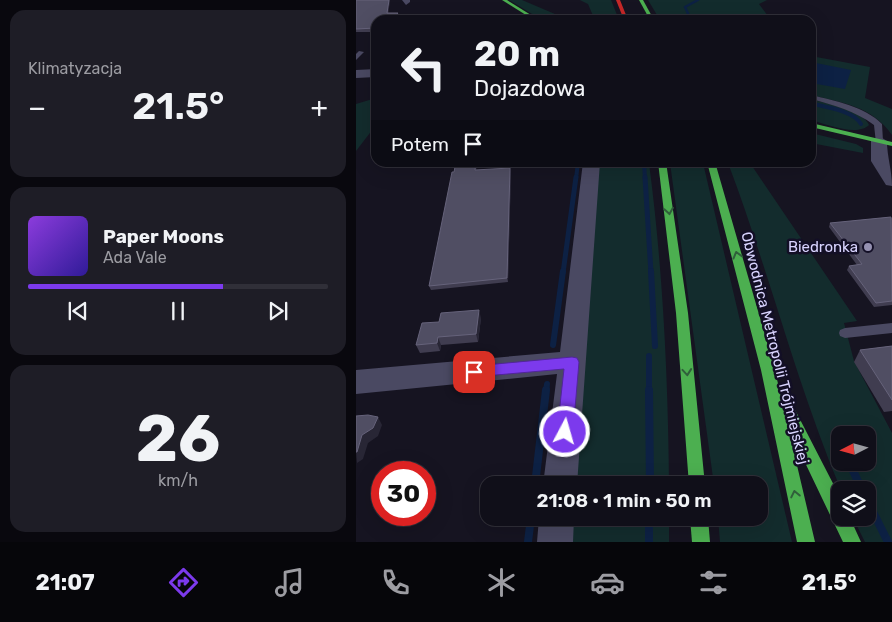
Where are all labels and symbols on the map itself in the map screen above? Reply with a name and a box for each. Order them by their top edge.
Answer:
one-way arrow [664,206,674,215]
street label: Obwodnica Metropolii Trójmiejskiej [737,230,813,466]
place label: Biedronka [788,238,858,256]
marker: Biedronka [862,241,874,253]
one-way arrow [733,251,743,259]
pin [453,351,495,393]
one-way arrow [682,368,693,376]
position arrow [538,405,590,457]
north arrow [831,426,876,471]
speed limit sign: 30 [371,461,436,526]
one-way arrow [791,490,801,499]

